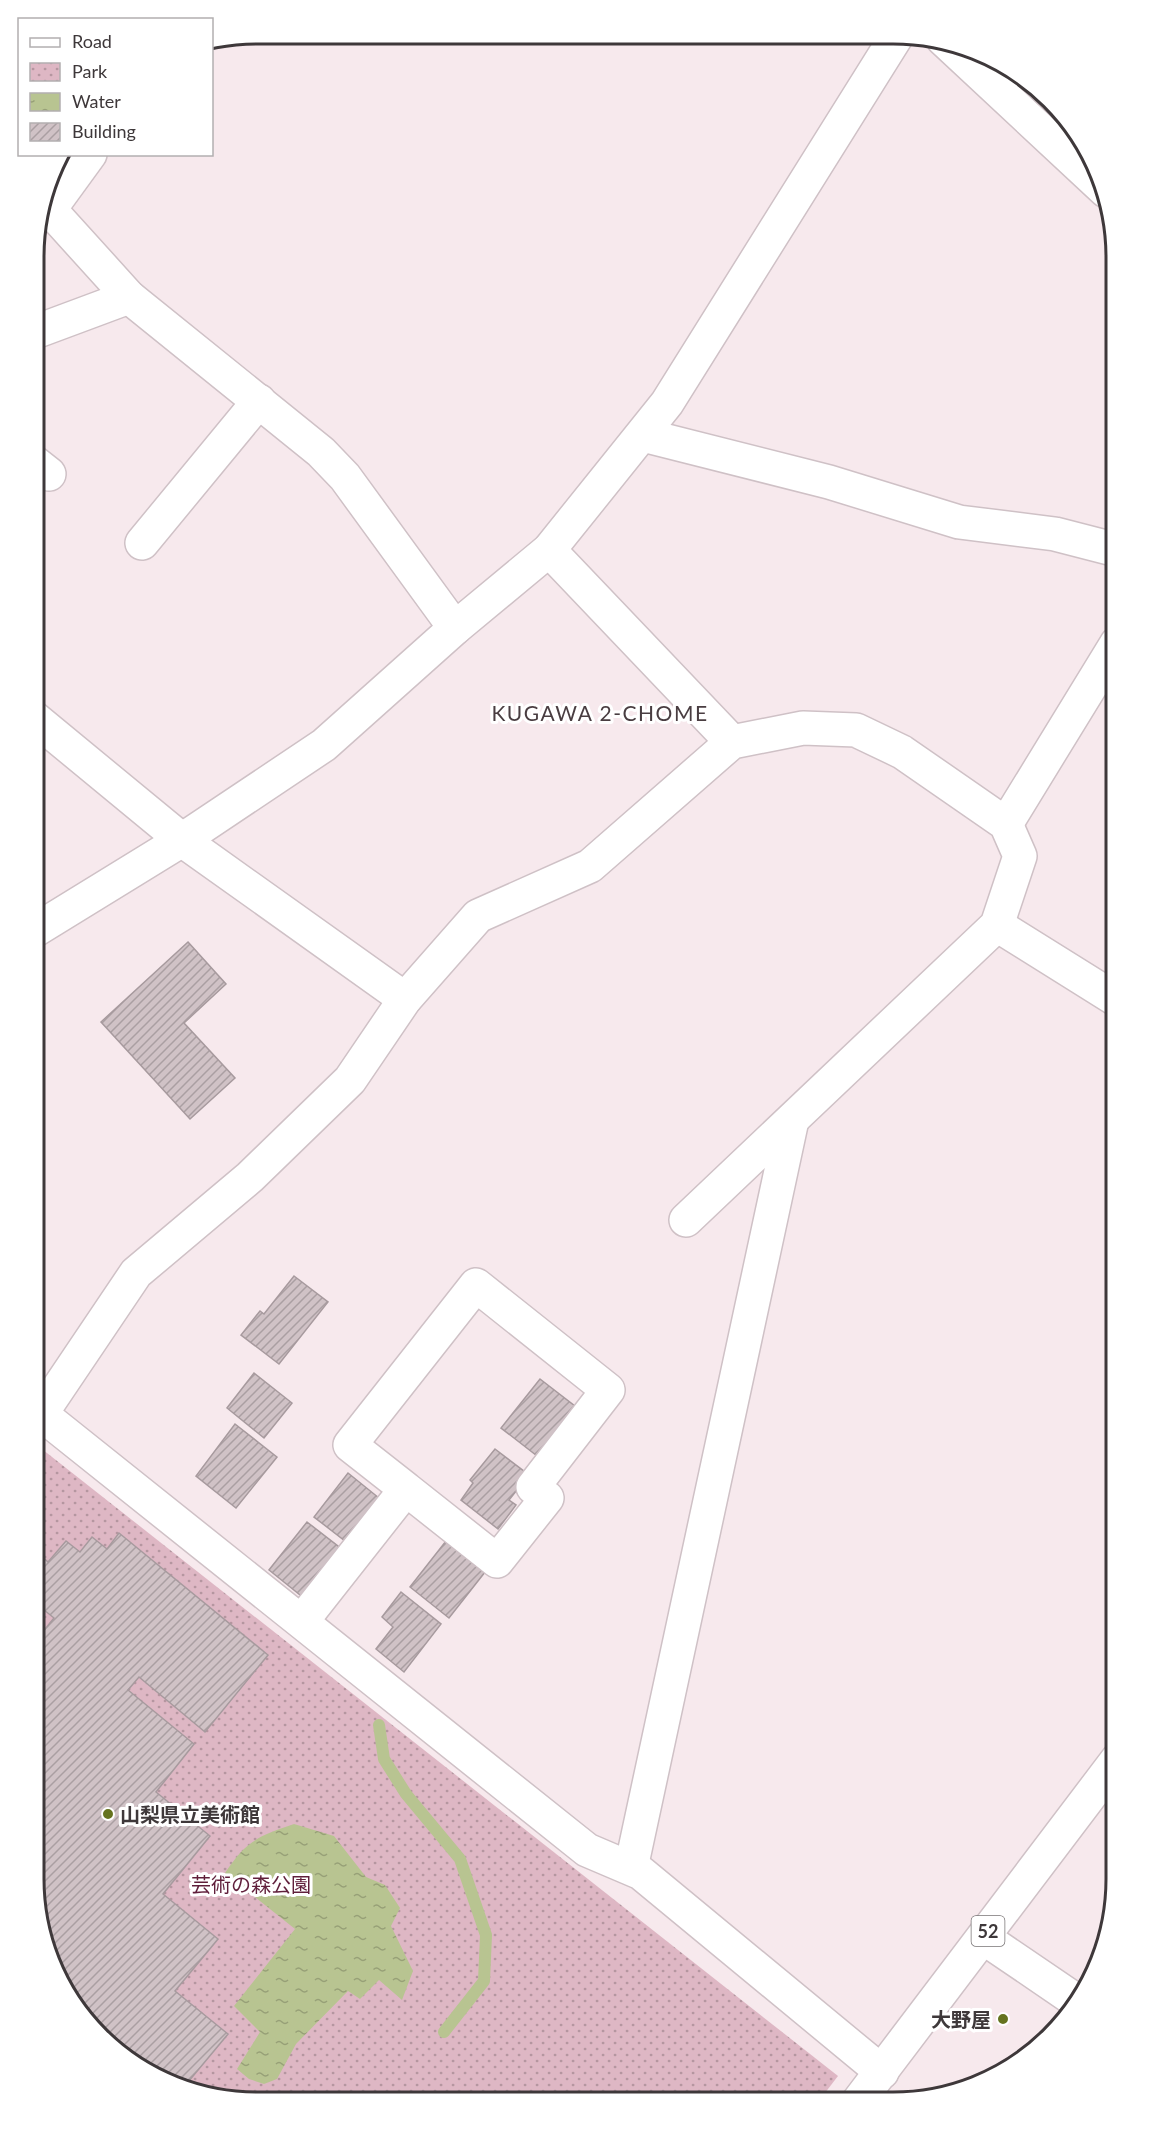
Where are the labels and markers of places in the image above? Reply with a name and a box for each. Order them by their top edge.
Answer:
place label: 山梨県立美術館 [120,1802,260,1826]
marker: 山梨県立美術館 [101,1807,115,1821]
place label: 大野屋 [931,2007,991,2031]
marker: 大野屋 [996,2012,1010,2026]

